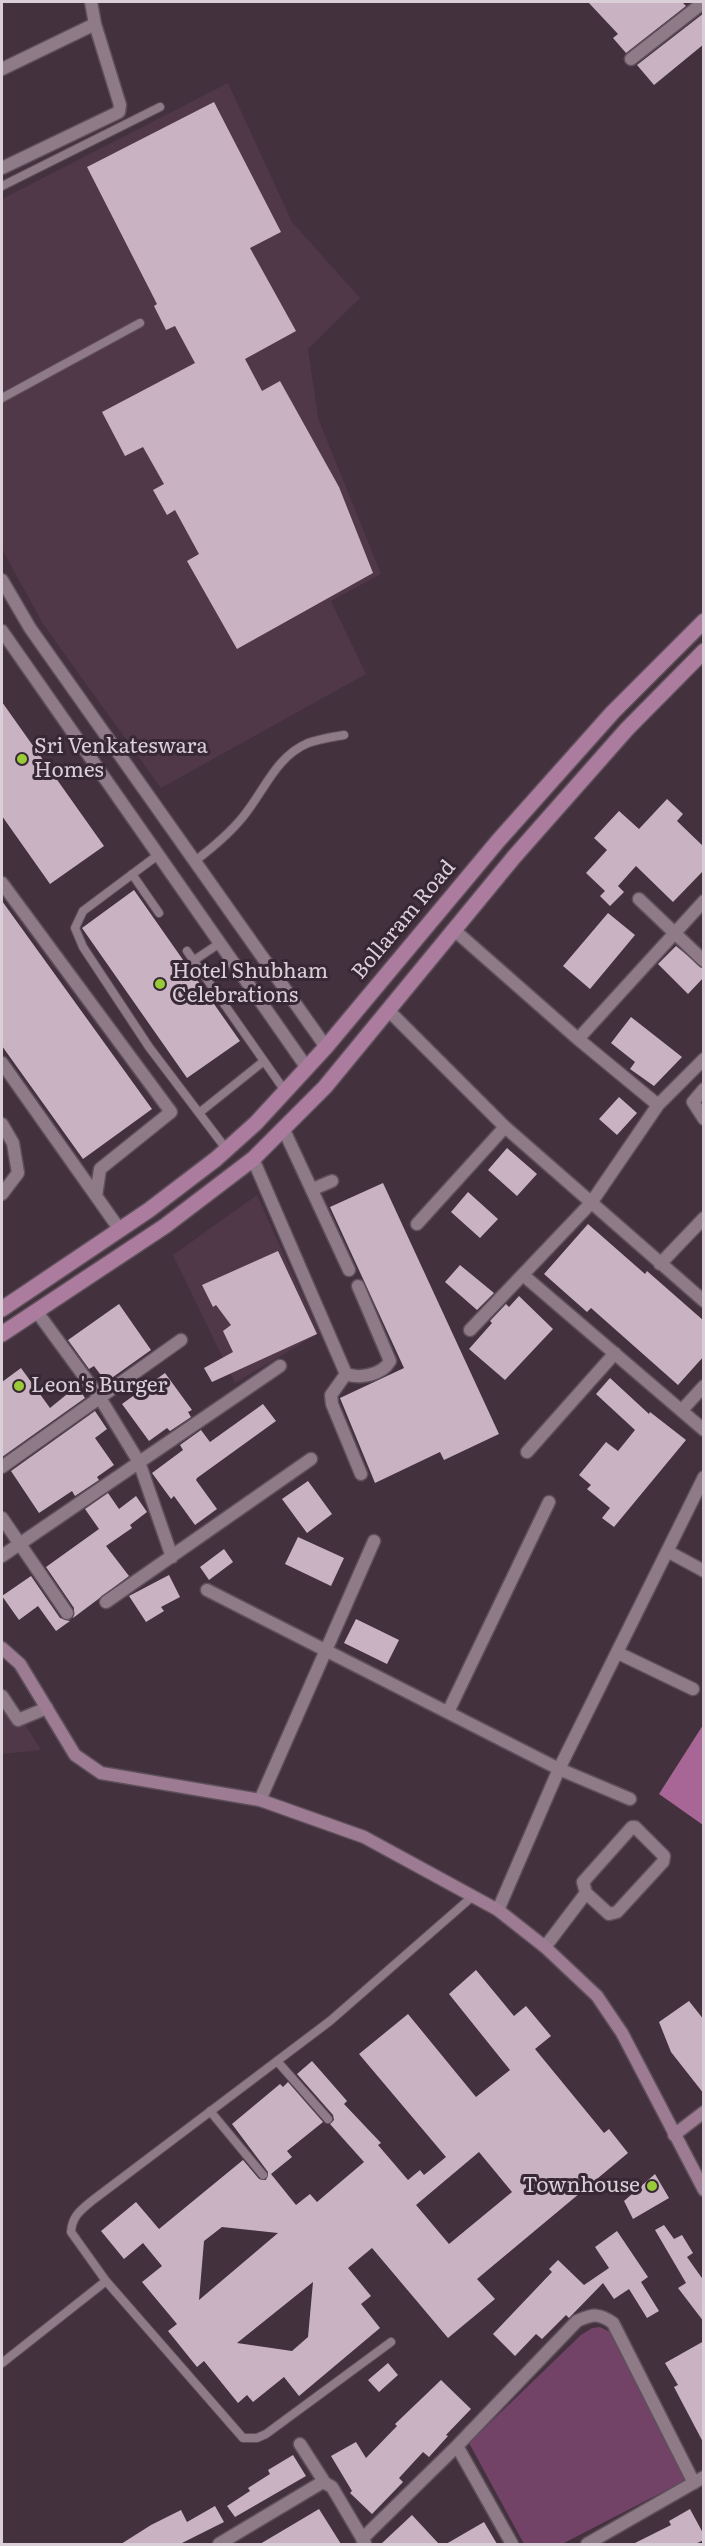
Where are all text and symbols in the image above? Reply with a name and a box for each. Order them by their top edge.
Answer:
place label: Sri Venkateswara Homes [34,734,208,784]
marker: Sri Venkateswara Homes [15,752,29,766]
street label: Bollaram Road [347,855,461,985]
place label: Hotel Shubham Celebrations [172,959,328,1009]
marker: Hotel Shubham Celebrations [153,977,167,991]
place label: Leon's Burger [31,1373,167,1399]
marker: Leon's Burger [12,1379,26,1393]
place label: Townhouse [522,2173,640,2199]
marker: Townhouse [645,2179,659,2193]

